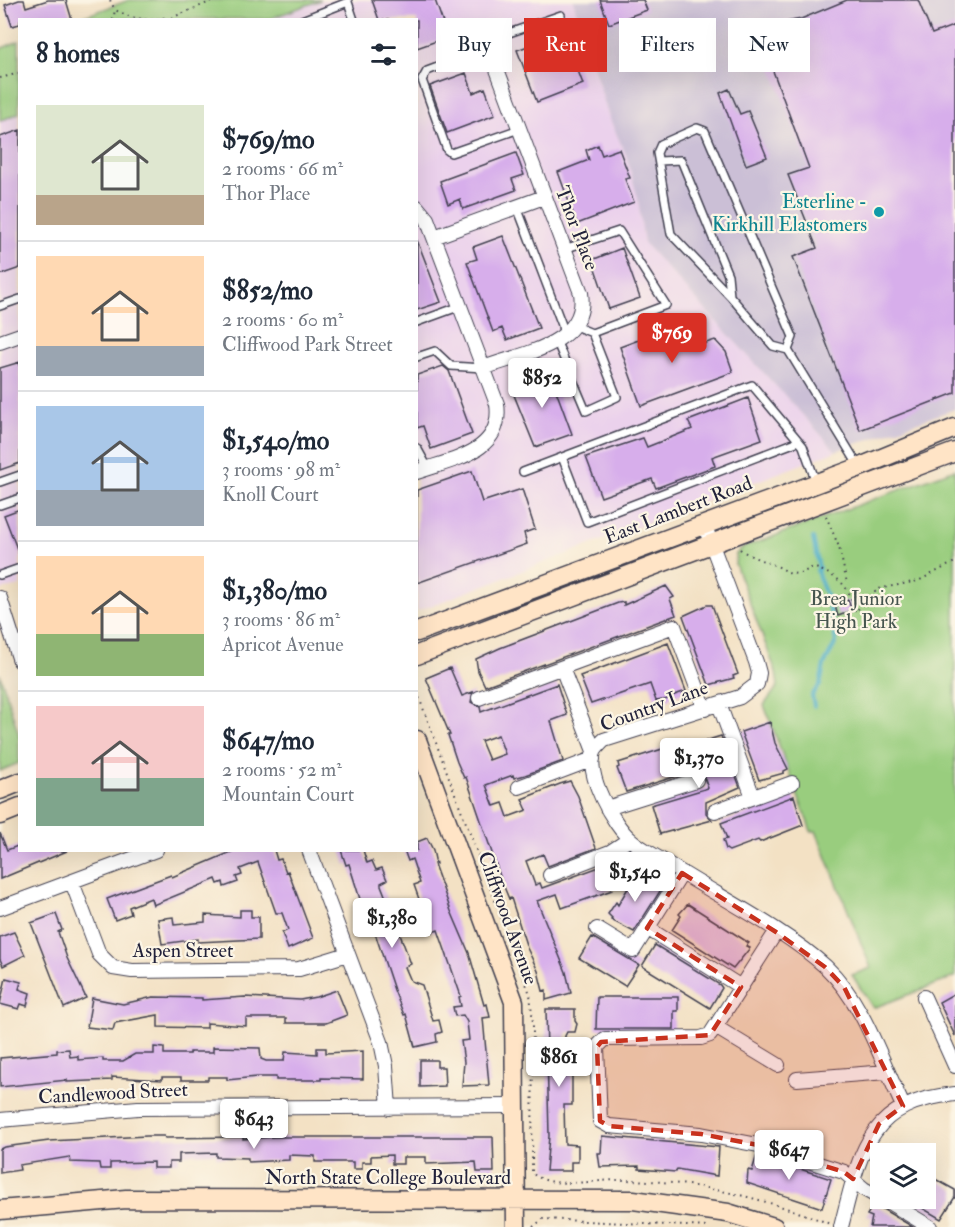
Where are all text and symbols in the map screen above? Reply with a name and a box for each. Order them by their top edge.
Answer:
chip: Buy [436,18,512,72]
chip: Rent [524,18,607,72]
chip: Filters [619,18,716,72]
chip: New [728,18,810,72]
text: 8 homes [36,38,120,70]
icon: filters [367,38,400,71]
text: $769/mo [222,124,314,156]
icon: home [84,129,156,201]
text: 2 rooms · 66 m² [222,156,343,181]
text: Thor Place [222,181,310,206]
street label: Thor Place [550,182,604,274]
place label: Esterline - Kirkhill Elastomers [712,189,867,237]
marker: Esterline - Kirkhill Elastomers [872,205,886,219]
text: $852/mo [222,275,313,307]
icon: home [84,280,156,352]
text: 2 rooms · 60 m² [222,307,343,332]
pin: $769 [636,313,708,364]
text: $769 [652,320,692,345]
text: Cliffwood Park Street [222,332,393,357]
pin: $852 [506,358,578,409]
text: $852 [522,365,562,390]
text: $1,540/mo [222,425,329,457]
icon: home [84,430,156,502]
text: 3 rooms · 98 m² [222,457,340,482]
street label: East Lambert Road [600,470,756,550]
text: Knoll Court [222,482,319,507]
text: $1,380/mo [222,575,327,607]
icon: home [84,580,156,652]
park label: Brea Junior High Park [810,586,902,634]
text: 3 rooms · 86 m² [222,607,340,632]
text: Apricot Avenue [222,632,344,657]
street label: Country Lane [597,675,711,737]
text: $647/mo [222,725,314,757]
icon: home [84,730,156,802]
pin: $1,370 [650,738,748,789]
text: $1,370 [674,745,724,770]
text: 2 rooms · 52 m² [222,757,342,782]
text: Mountain Court [222,782,354,807]
street label: Cliffwood Avenue [472,848,544,988]
pin: $1,540 [586,852,684,903]
text: $1,540 [609,859,661,884]
pin: $1,380 [343,898,441,949]
text: $1,380 [367,905,417,930]
street label: Aspen Street [132,938,234,964]
pin: $861 [523,1037,595,1088]
text: $861 [540,1044,578,1069]
street label: Candlewood Street [37,1077,189,1109]
pin: $643 [218,1099,290,1150]
text: $643 [234,1106,274,1131]
pin: $647 [753,1130,825,1181]
text: $647 [769,1137,809,1162]
map controls [870,1143,936,1209]
button: layers [870,1143,936,1209]
street label: North State College Boulevard [265,1165,511,1190]

